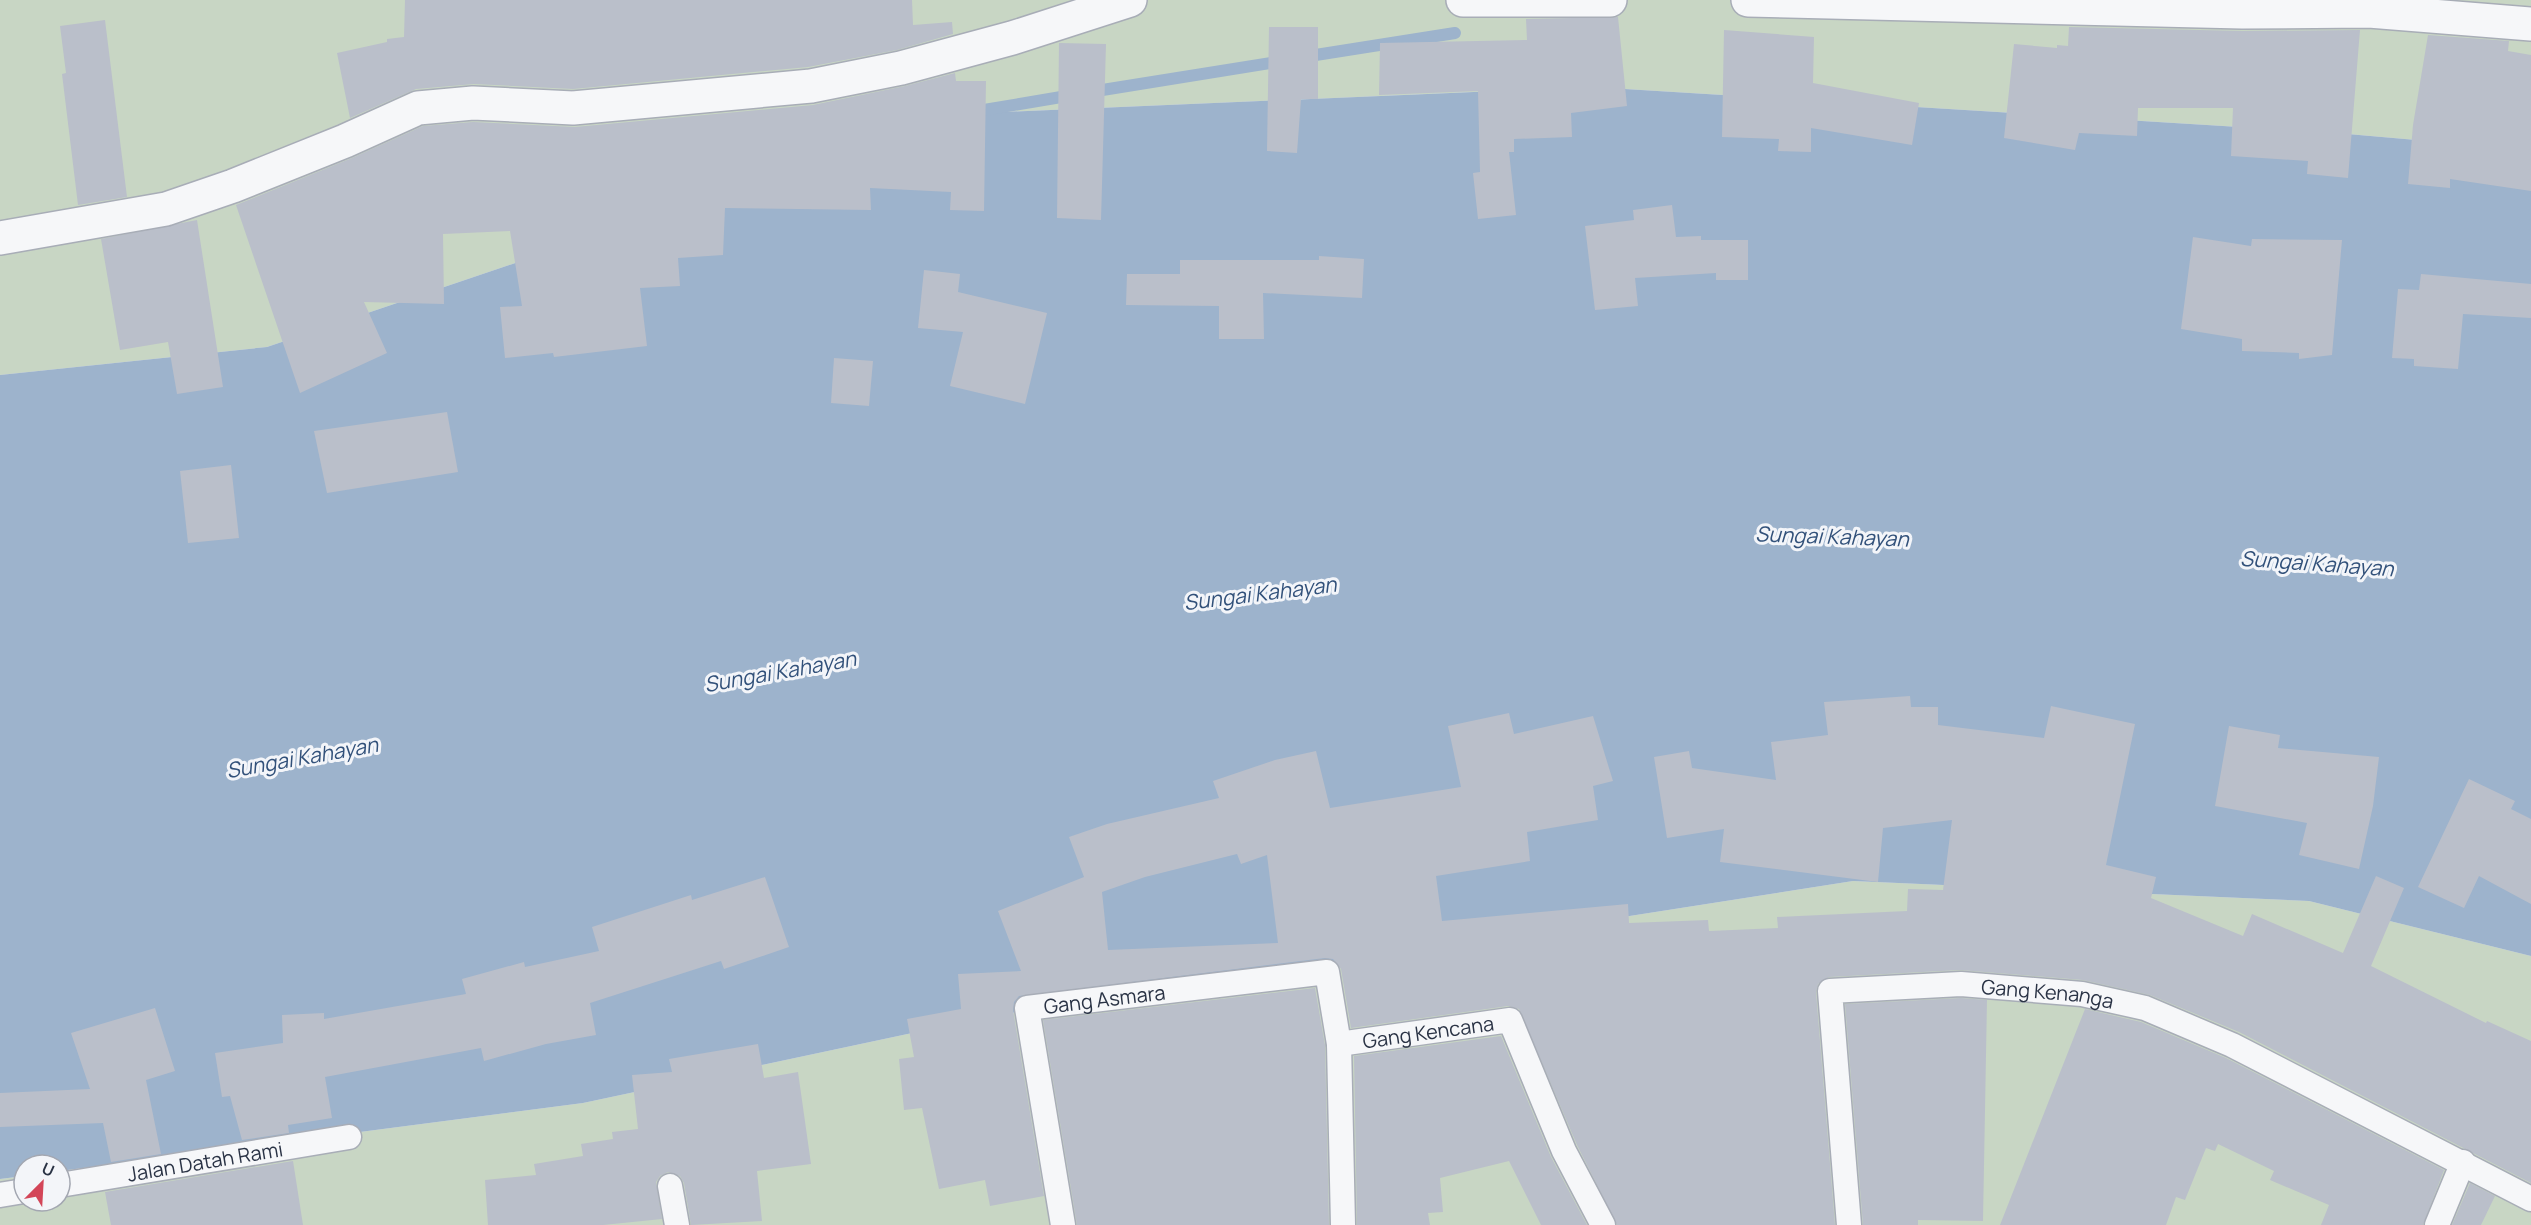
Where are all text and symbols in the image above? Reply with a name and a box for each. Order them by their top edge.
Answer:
water label: Sungai Kahayan [1755,519,1911,553]
water label: Sungai Kahayan [2239,544,2396,582]
water label: Sungai Kahayan [1182,570,1339,616]
water label: Sungai Kahayan [702,644,860,698]
water label: Sungai Kahayan [224,730,382,784]
street label: Gang Kenanga [1980,972,2116,1014]
street label: Gang Asmara [1042,978,1167,1019]
street label: Gang Kencana [1361,1009,1496,1054]
street label: Jalan Datah Rami [125,1135,285,1187]
north arrow [12,1153,72,1213]
text: U [38,1157,58,1182]

